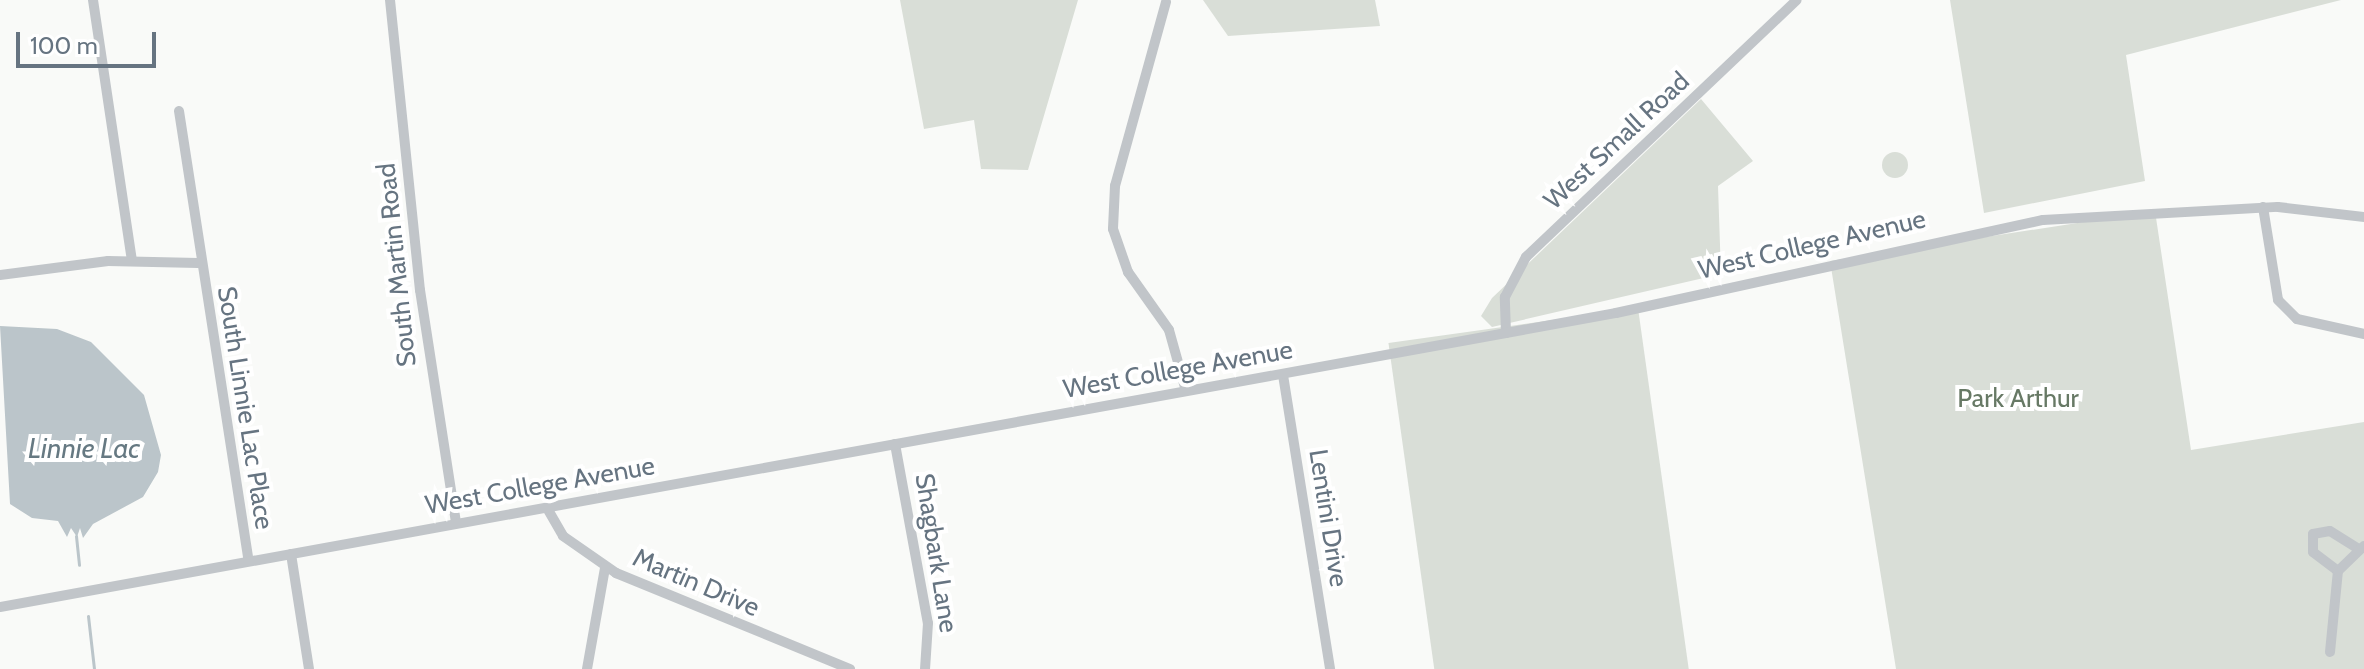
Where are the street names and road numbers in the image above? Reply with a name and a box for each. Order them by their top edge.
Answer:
street label: West Small Road [1538,66,1696,216]
street label: South Martin Road [371,162,423,368]
street label: West College Avenue [1695,204,1929,286]
street label: South Linnie Lac Place [210,284,280,532]
street label: West College Avenue [1061,334,1295,406]
street label: Lentini Drive [1302,447,1354,589]
street label: West College Avenue [423,450,657,522]
street label: Shagbark Lane [908,471,964,635]
street label: Martin Drive [628,542,764,624]

